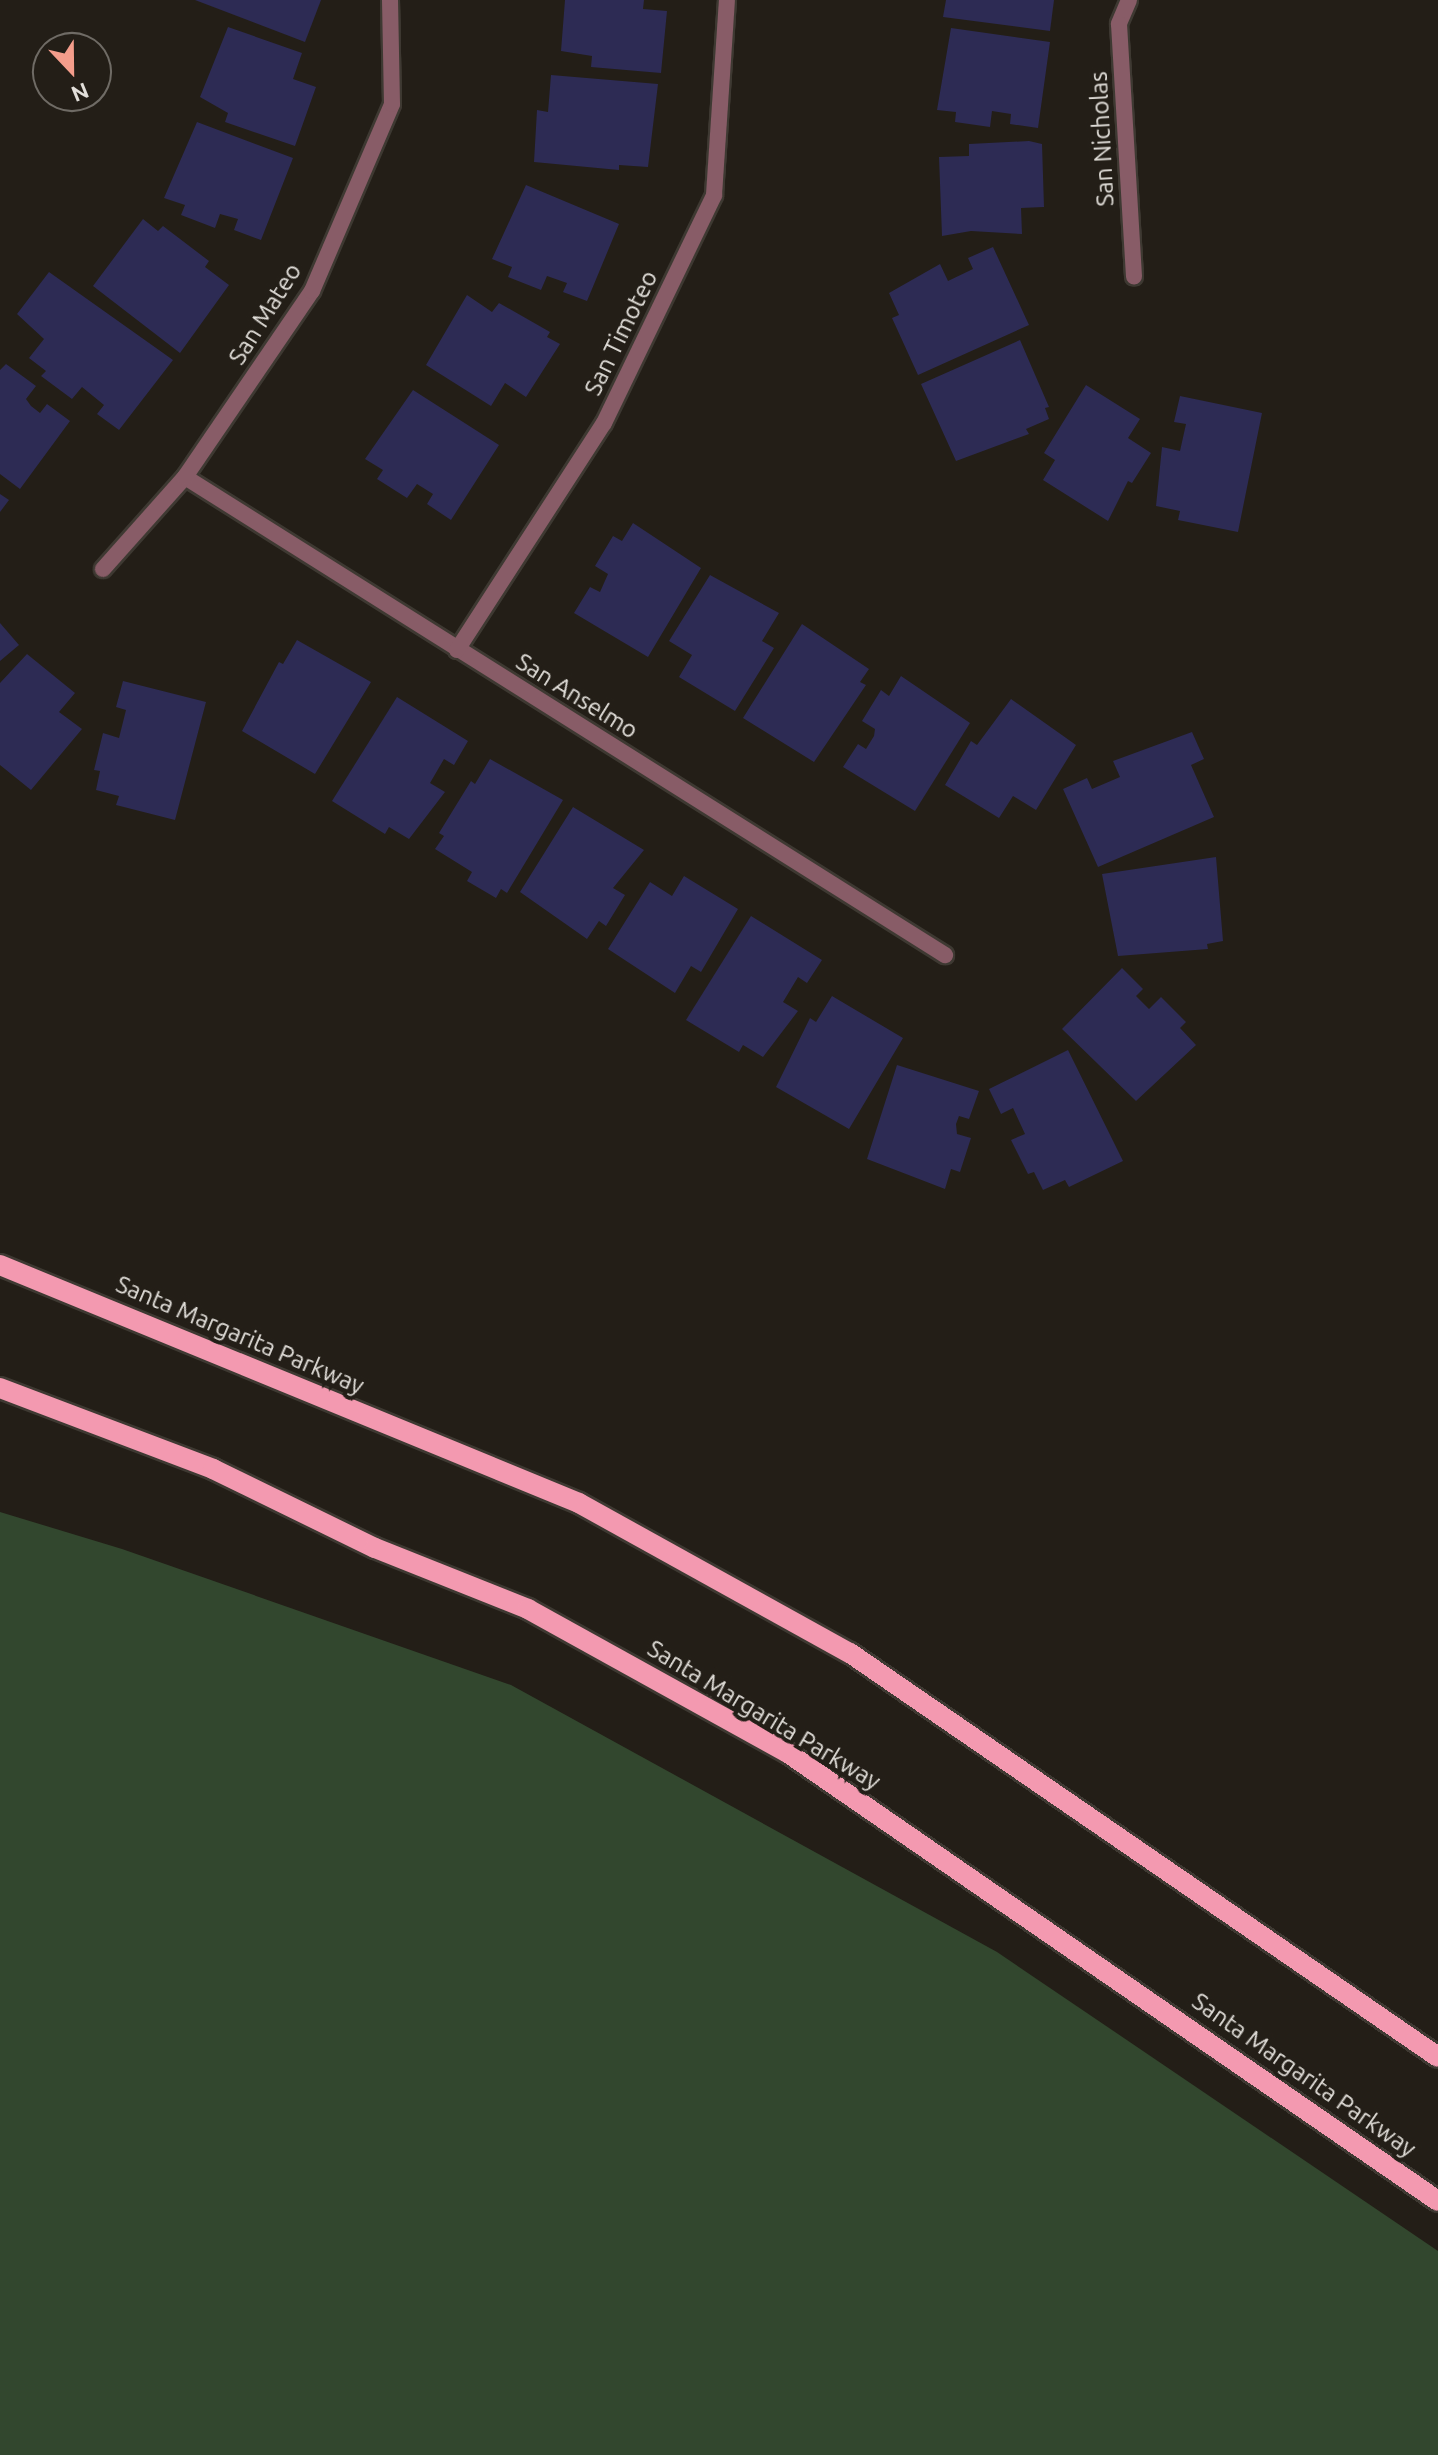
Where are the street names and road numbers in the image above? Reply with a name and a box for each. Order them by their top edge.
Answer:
street label: San Nicholas [1084,71,1120,207]
street label: San Mateo [223,258,307,370]
street label: San Timoteo [578,266,664,400]
street label: San Anselmo [511,647,643,745]
street label: Santa Margarita Parkway [112,1270,368,1400]
street label: Santa Margarita Parkway [642,1634,886,1796]
street label: Santa Margarita Parkway [1187,1987,1421,2163]

